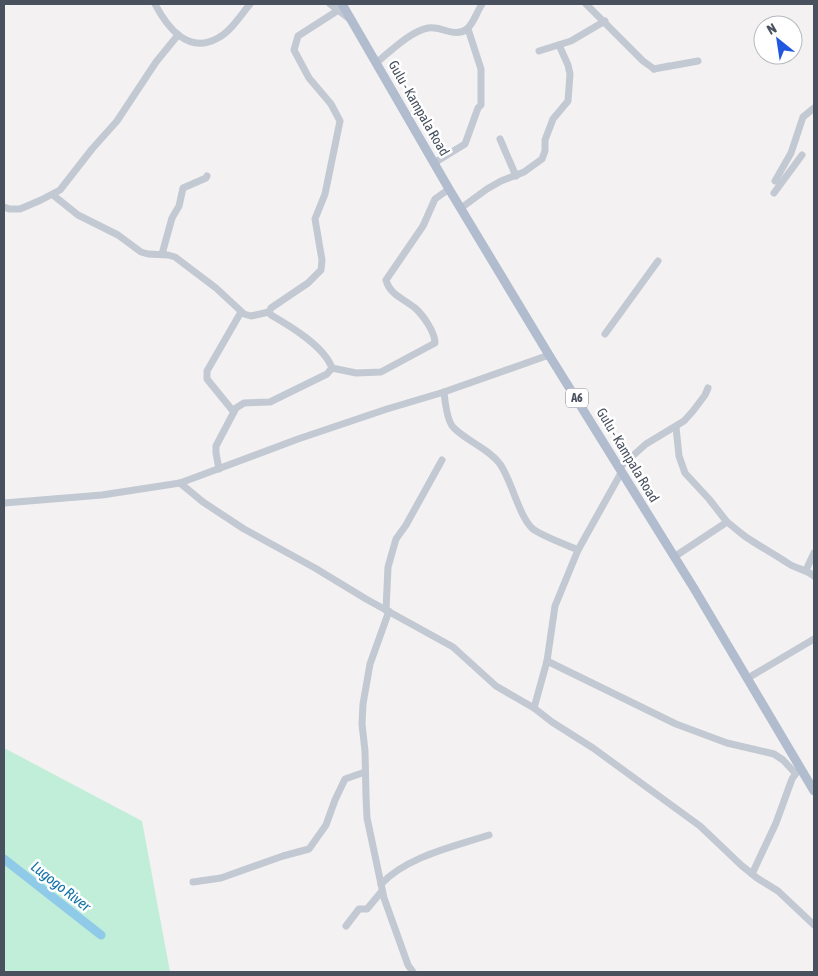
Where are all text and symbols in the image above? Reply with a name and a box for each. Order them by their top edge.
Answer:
north arrow [753,15,803,65]
text: N [764,20,779,38]
street label: Gulu - Kampala Road [385,58,453,158]
road number: A6 [566,388,588,408]
street label: Gulu - Kampala Road [594,405,662,505]
water label: Lugogo River [28,857,95,915]

